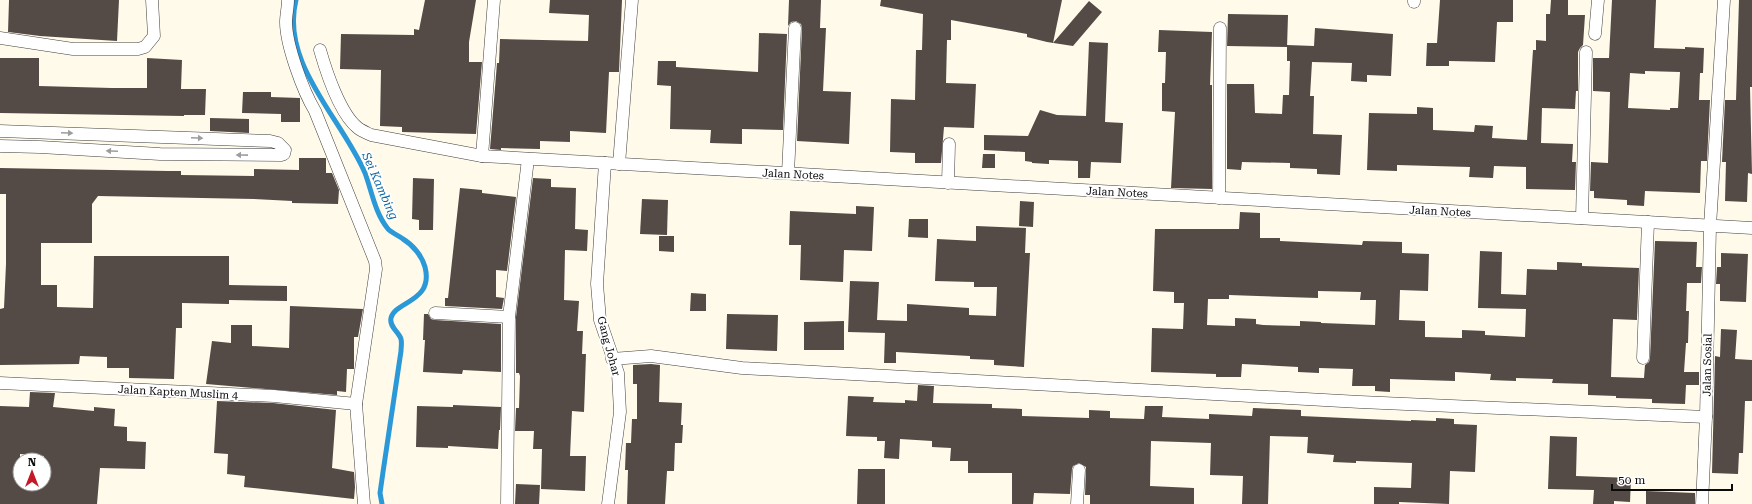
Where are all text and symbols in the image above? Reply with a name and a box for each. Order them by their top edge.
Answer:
one-way arrow [61,129,73,136]
one-way arrow [191,135,204,141]
one-way arrow [106,148,118,155]
water label: Sei Kambing [359,149,401,222]
one-way arrow [235,152,248,158]
street label: Jalan Notes [762,166,824,183]
street label: Jalan Notes [1086,184,1148,201]
street label: Jalan Notes [1409,203,1471,220]
street label: Gang Johar [594,315,623,378]
street label: Jalan Sosial [1700,333,1715,397]
street label: Jalan Kapten Muslim 4 [117,383,239,402]
north arrow [12,452,52,492]
text: N [28,456,37,469]
scale bar [1612,466,1732,492]
text: 50 m [1618,473,1645,487]

